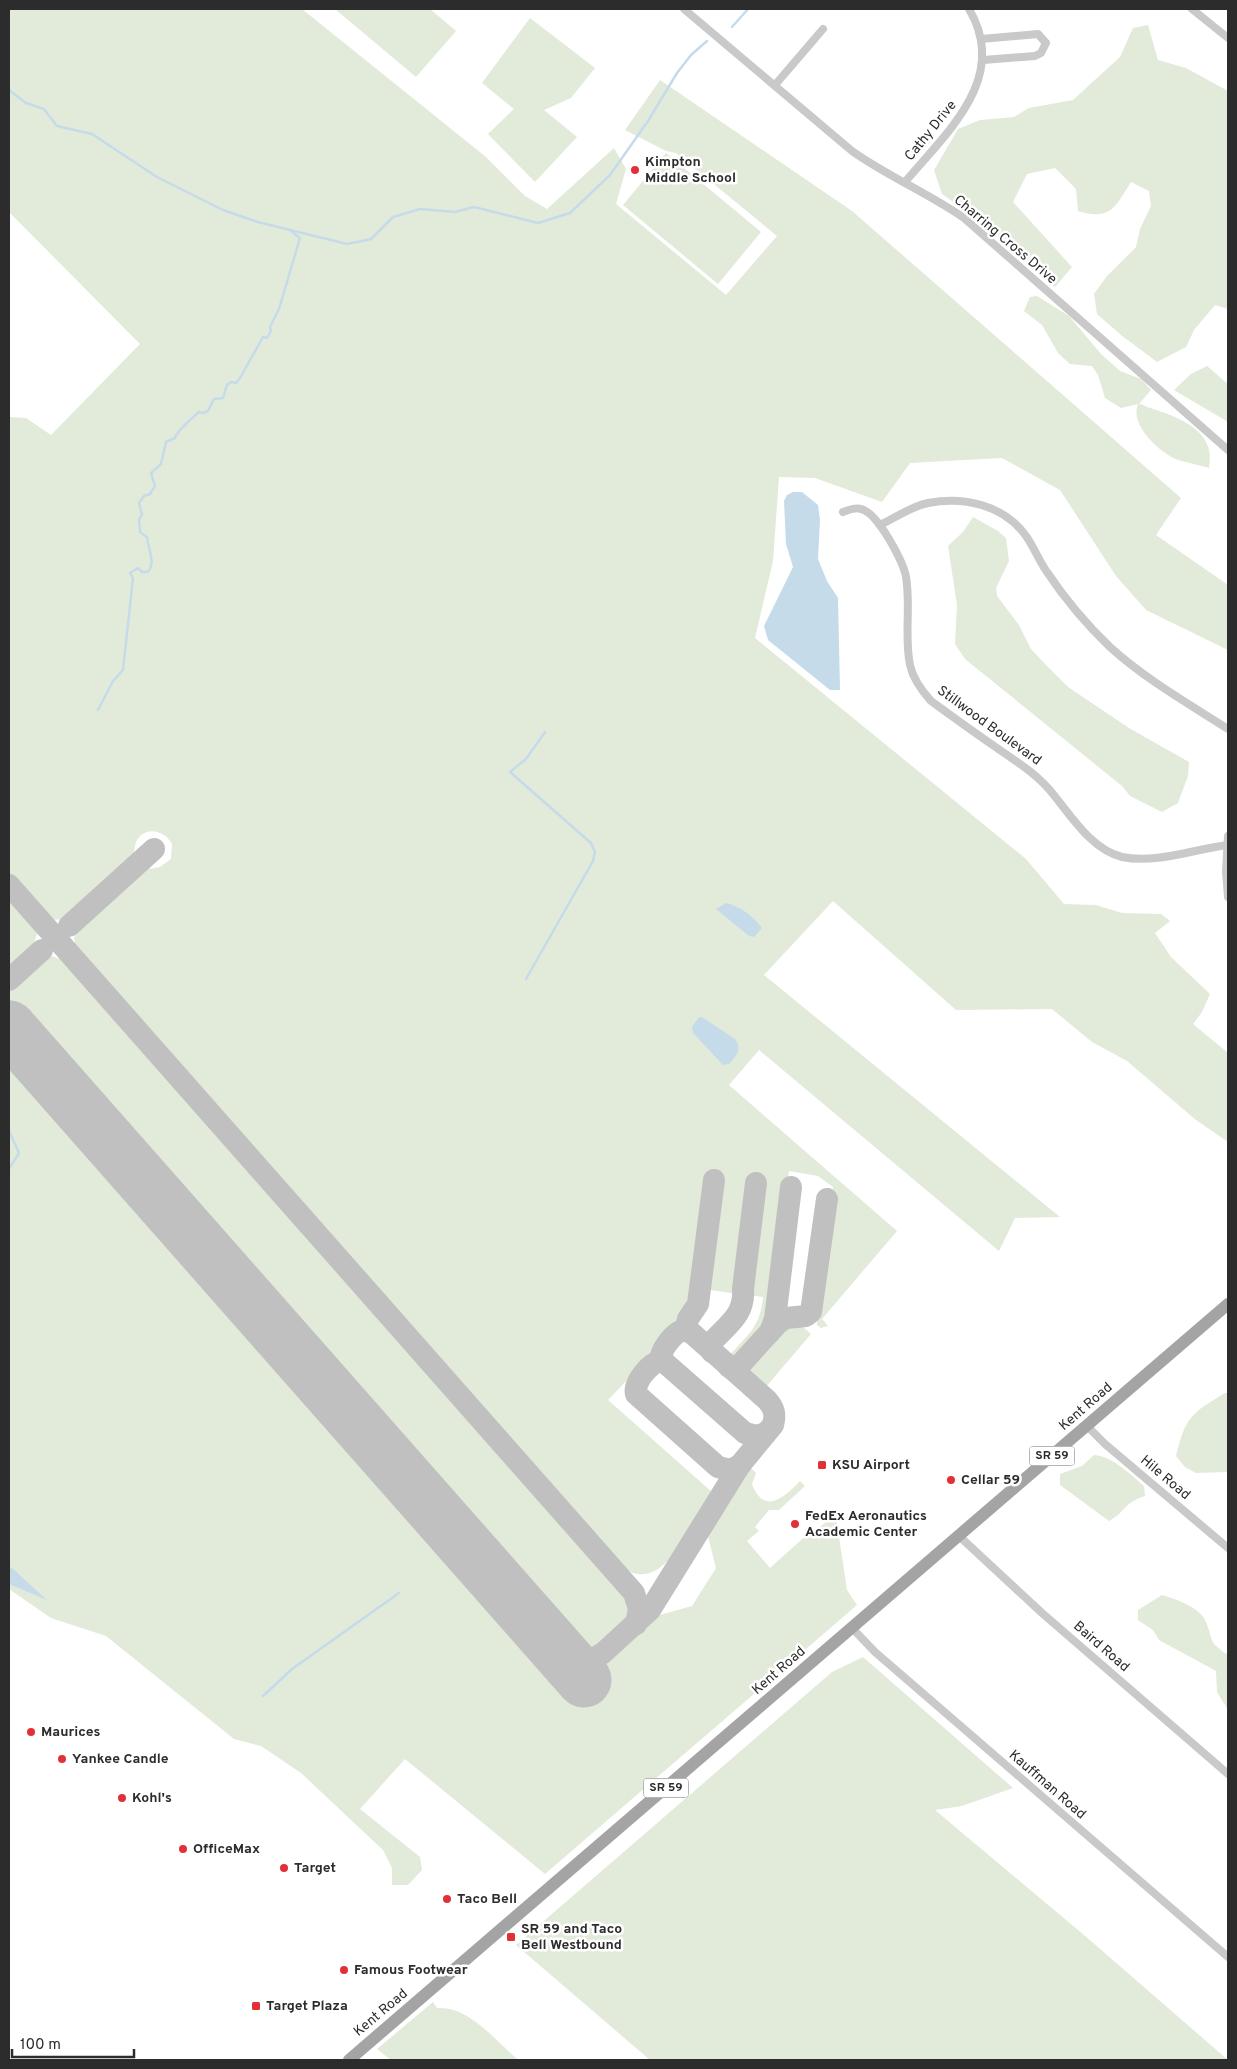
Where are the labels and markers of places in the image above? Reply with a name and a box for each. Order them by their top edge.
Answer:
place label: Kimpton Middle School [645,154,736,187]
marker: Kimpton Middle School [629,164,641,176]
place label: KSU Airport [832,1457,910,1474]
marker: KSU Airport [816,1459,828,1471]
place label: Cellar 59 [961,1472,1020,1489]
marker: Cellar 59 [945,1474,957,1486]
place label: FedEx Aeronautics Academic Center [805,1508,927,1541]
marker: FedEx Aeronautics Academic Center [789,1518,801,1530]
place label: Maurices [41,1724,100,1741]
marker: Maurices [25,1726,37,1738]
place label: Yankee Candle [72,1751,169,1768]
marker: Yankee Candle [56,1753,68,1765]
place label: Kohl's [132,1790,172,1807]
marker: Kohl's [116,1792,128,1804]
place label: OfficeMax [193,1841,260,1858]
marker: OfficeMax [177,1843,189,1855]
place label: Target [294,1860,336,1877]
marker: Target [278,1862,290,1874]
place label: Taco Bell [457,1891,517,1908]
marker: Taco Bell [441,1893,453,1905]
place label: SR 59 and Taco Bell Westbound [521,1921,622,1954]
marker: SR 59 and Taco Bell Westbound [505,1931,517,1943]
place label: Famous Footwear [354,1962,468,1979]
marker: Famous Footwear [338,1964,350,1976]
place label: Target Plaza [266,1998,348,2015]
marker: Target Plaza [250,2000,262,2012]

